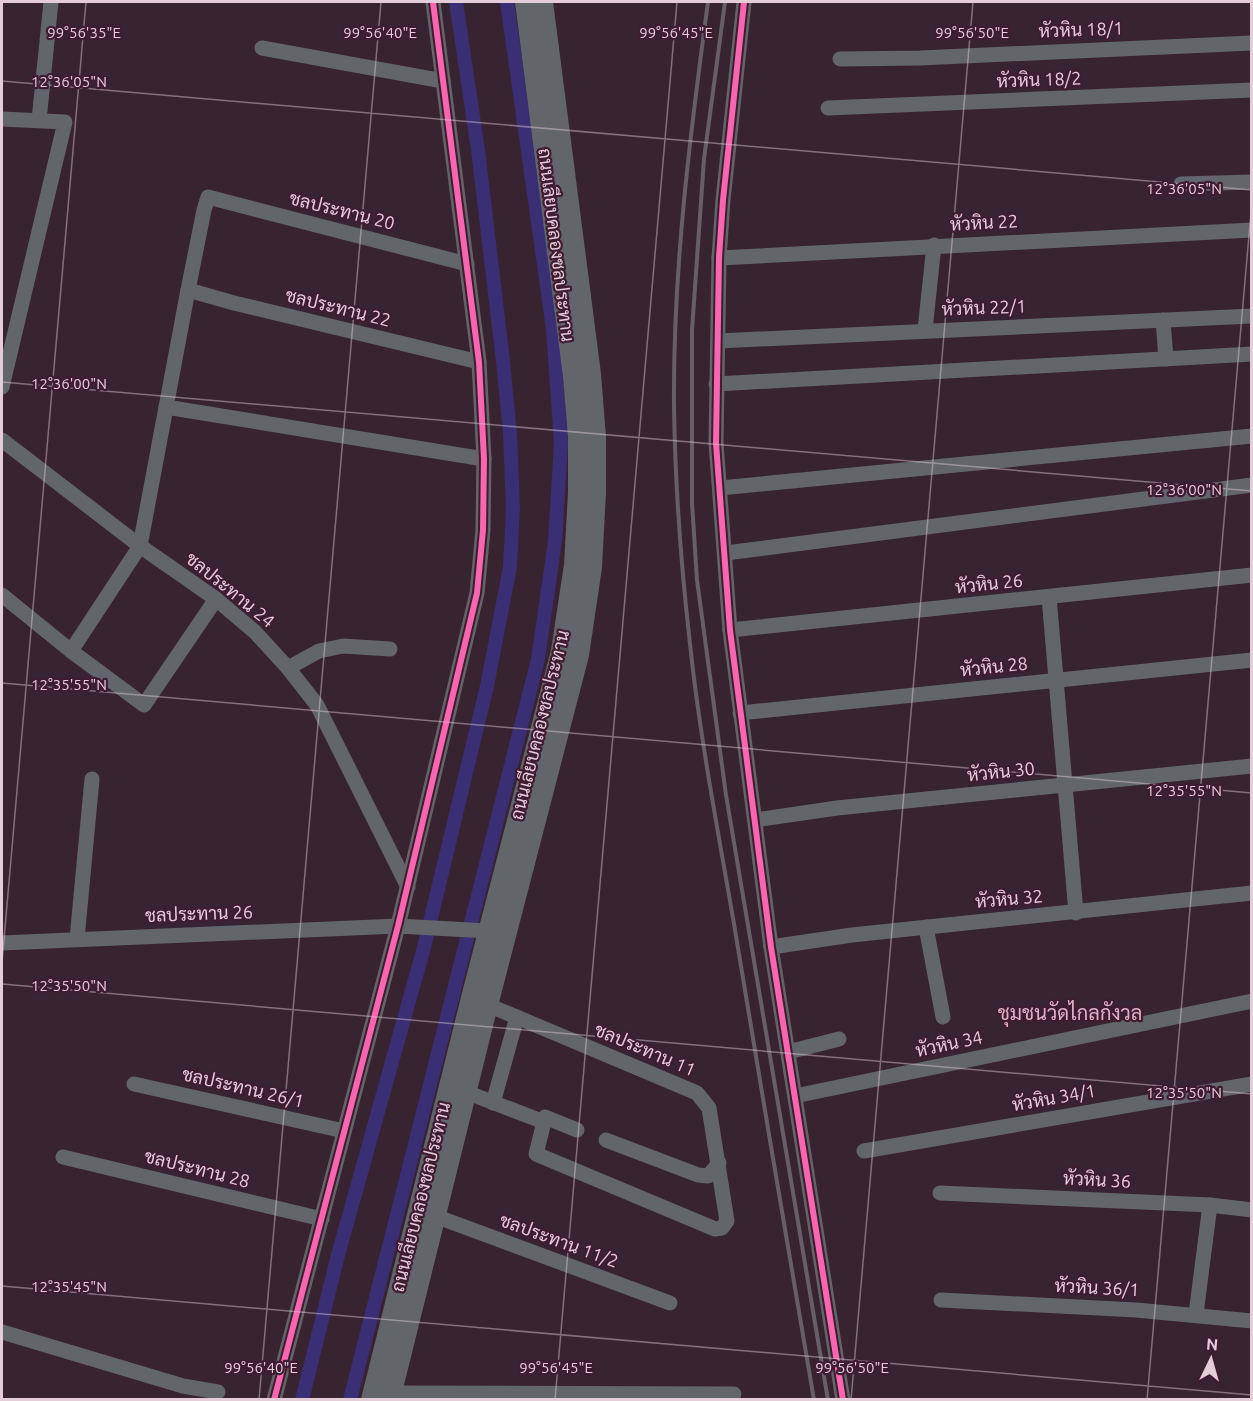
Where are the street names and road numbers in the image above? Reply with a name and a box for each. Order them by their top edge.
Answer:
street label: หัวหิน 18/1 [1038,18,1124,40]
street label: หัวหิน 18/2 [996,68,1082,90]
street label: ถนนเลียบคลองชลประทาน [535,147,581,343]
street label: ชลประทาน 20 [287,187,397,233]
street label: หัวหิน 22 [949,210,1018,234]
street label: ชลประทาน 22 [283,284,393,330]
street label: หัวหิน 22/1 [941,296,1027,318]
street label: ชลประทาน 24 [182,547,279,631]
street label: หัวหิน 26 [954,570,1024,597]
street label: ถนนเลียบคลองชลประทาน [504,627,572,822]
street label: หัวหิน 28 [959,653,1029,680]
street label: หัวหิน 30 [966,758,1036,785]
street label: หัวหิน 32 [974,885,1044,911]
street label: ชลประทาน 26 [145,901,253,925]
street label: ชลประทาน 11 [592,1019,699,1079]
street label: หัวหิน 34 [913,1026,984,1060]
street label: ชลประทาน 26/1 [180,1063,306,1111]
street label: หัวหิน 34/1 [1010,1080,1097,1114]
street label: ถนนเลียบคลองชลประทาน [385,1099,453,1294]
street label: ชลประทาน 28 [142,1145,252,1191]
street label: หัวหิน 36 [1063,1167,1132,1191]
street label: ชลประทาน 11/2 [497,1209,621,1271]
street label: หัวหิน 36/1 [1054,1275,1140,1299]

